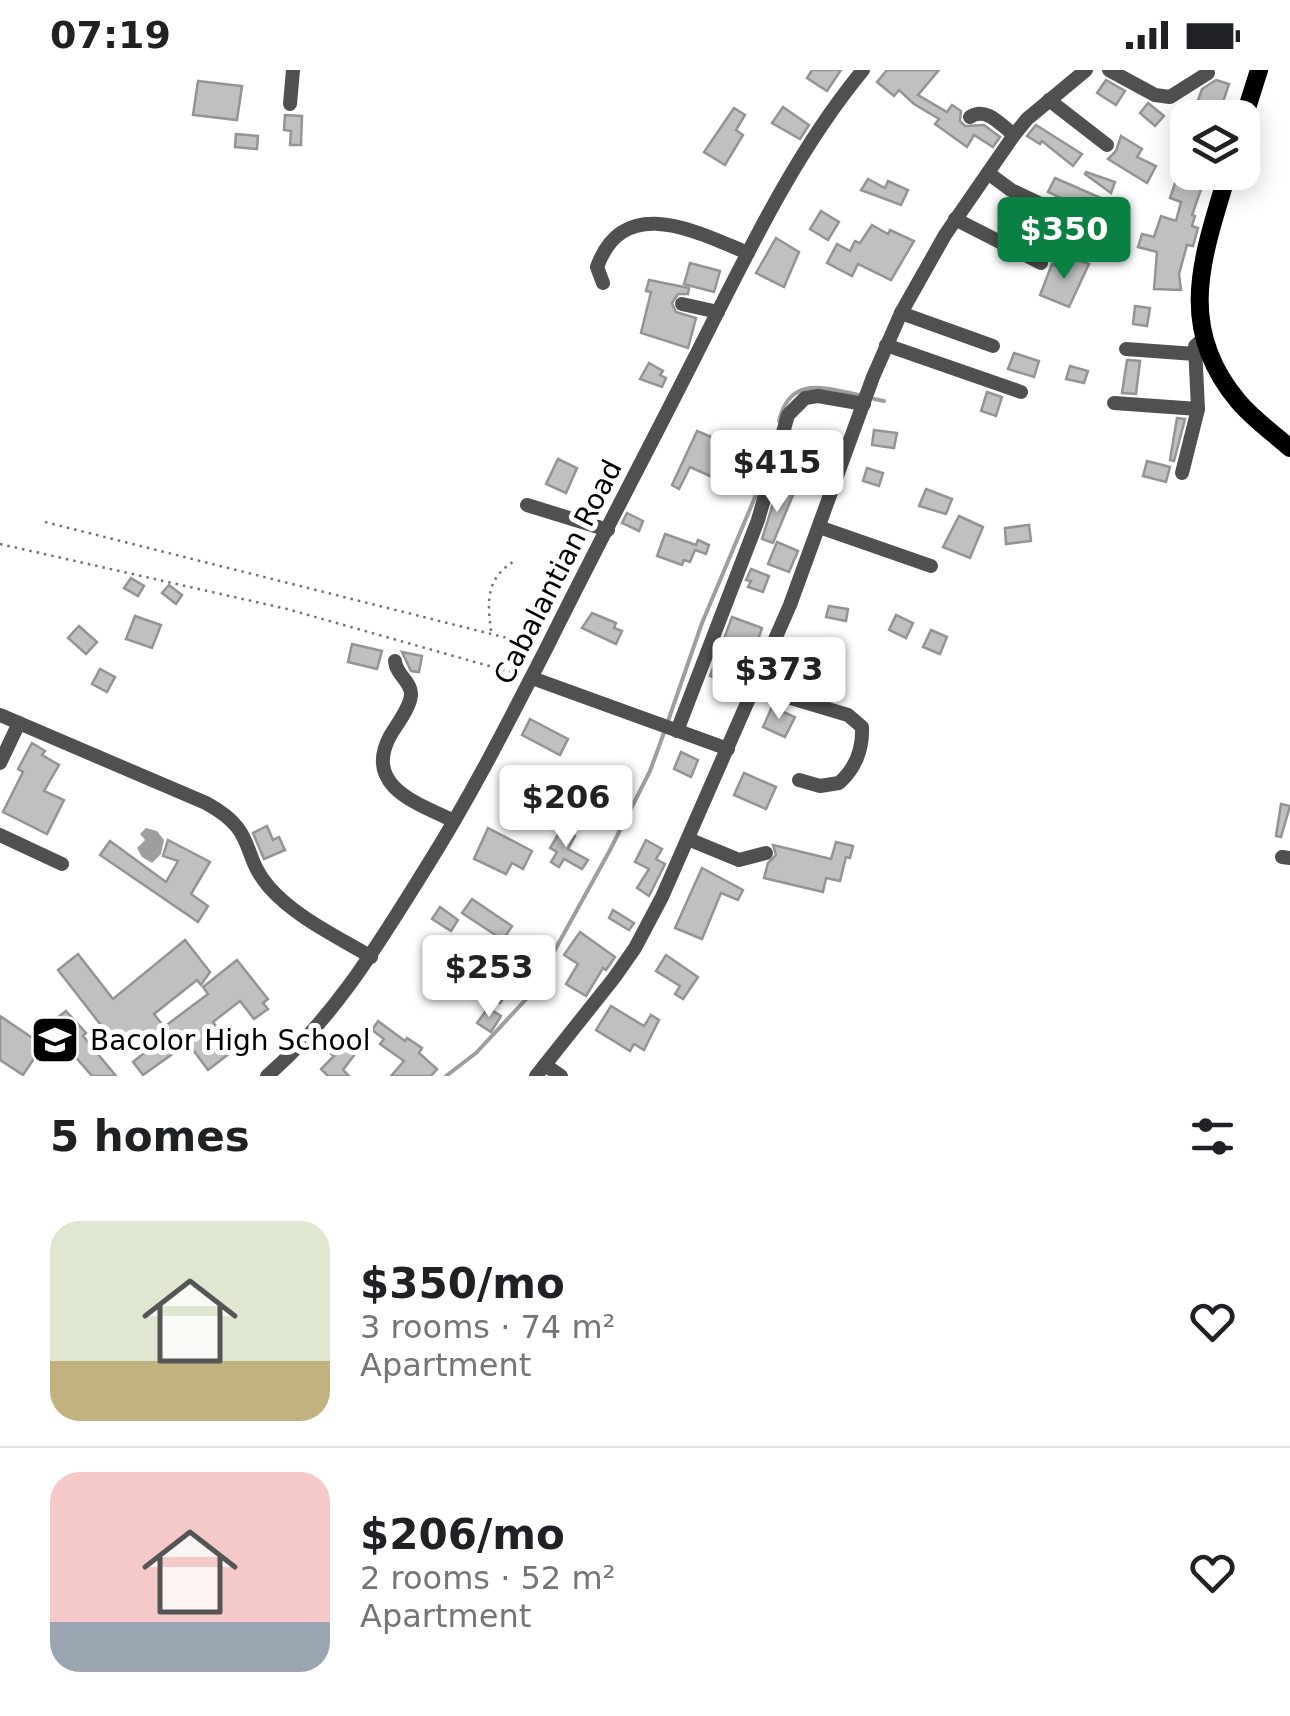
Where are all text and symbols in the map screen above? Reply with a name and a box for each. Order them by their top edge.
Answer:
text: 07:19 [50,13,171,57]
map controls [1170,100,1260,190]
button: layers [1170,100,1260,190]
pin: $350 [1005,197,1123,282]
text: $350 [1019,210,1109,248]
pin: $415 [718,430,836,515]
text: $415 [732,443,822,481]
street label: Cabalantian Road [487,454,629,690]
pin: $373 [720,637,838,722]
text: $373 [734,650,824,688]
pin: $206 [507,765,625,850]
text: $206 [521,778,611,816]
pin: $253 [430,935,548,1020]
text: $253 [444,948,534,986]
school or university icon: Bacolor High School [29,1014,81,1066]
place label: Bacolor High School [90,1024,370,1057]
icon: filters [1185,1109,1240,1164]
text: 5 homes [50,1112,250,1161]
text: $350/mo [360,1259,565,1308]
icon: home [130,1261,250,1381]
icon: heart [1185,1294,1240,1349]
text: 3 rooms · 74 m² [360,1308,615,1346]
text: Apartment [360,1346,531,1384]
text: $206/mo [360,1510,565,1559]
icon: home [130,1512,250,1632]
icon: heart [1185,1545,1240,1600]
text: 2 rooms · 52 m² [360,1559,615,1597]
text: Apartment [360,1597,531,1635]

